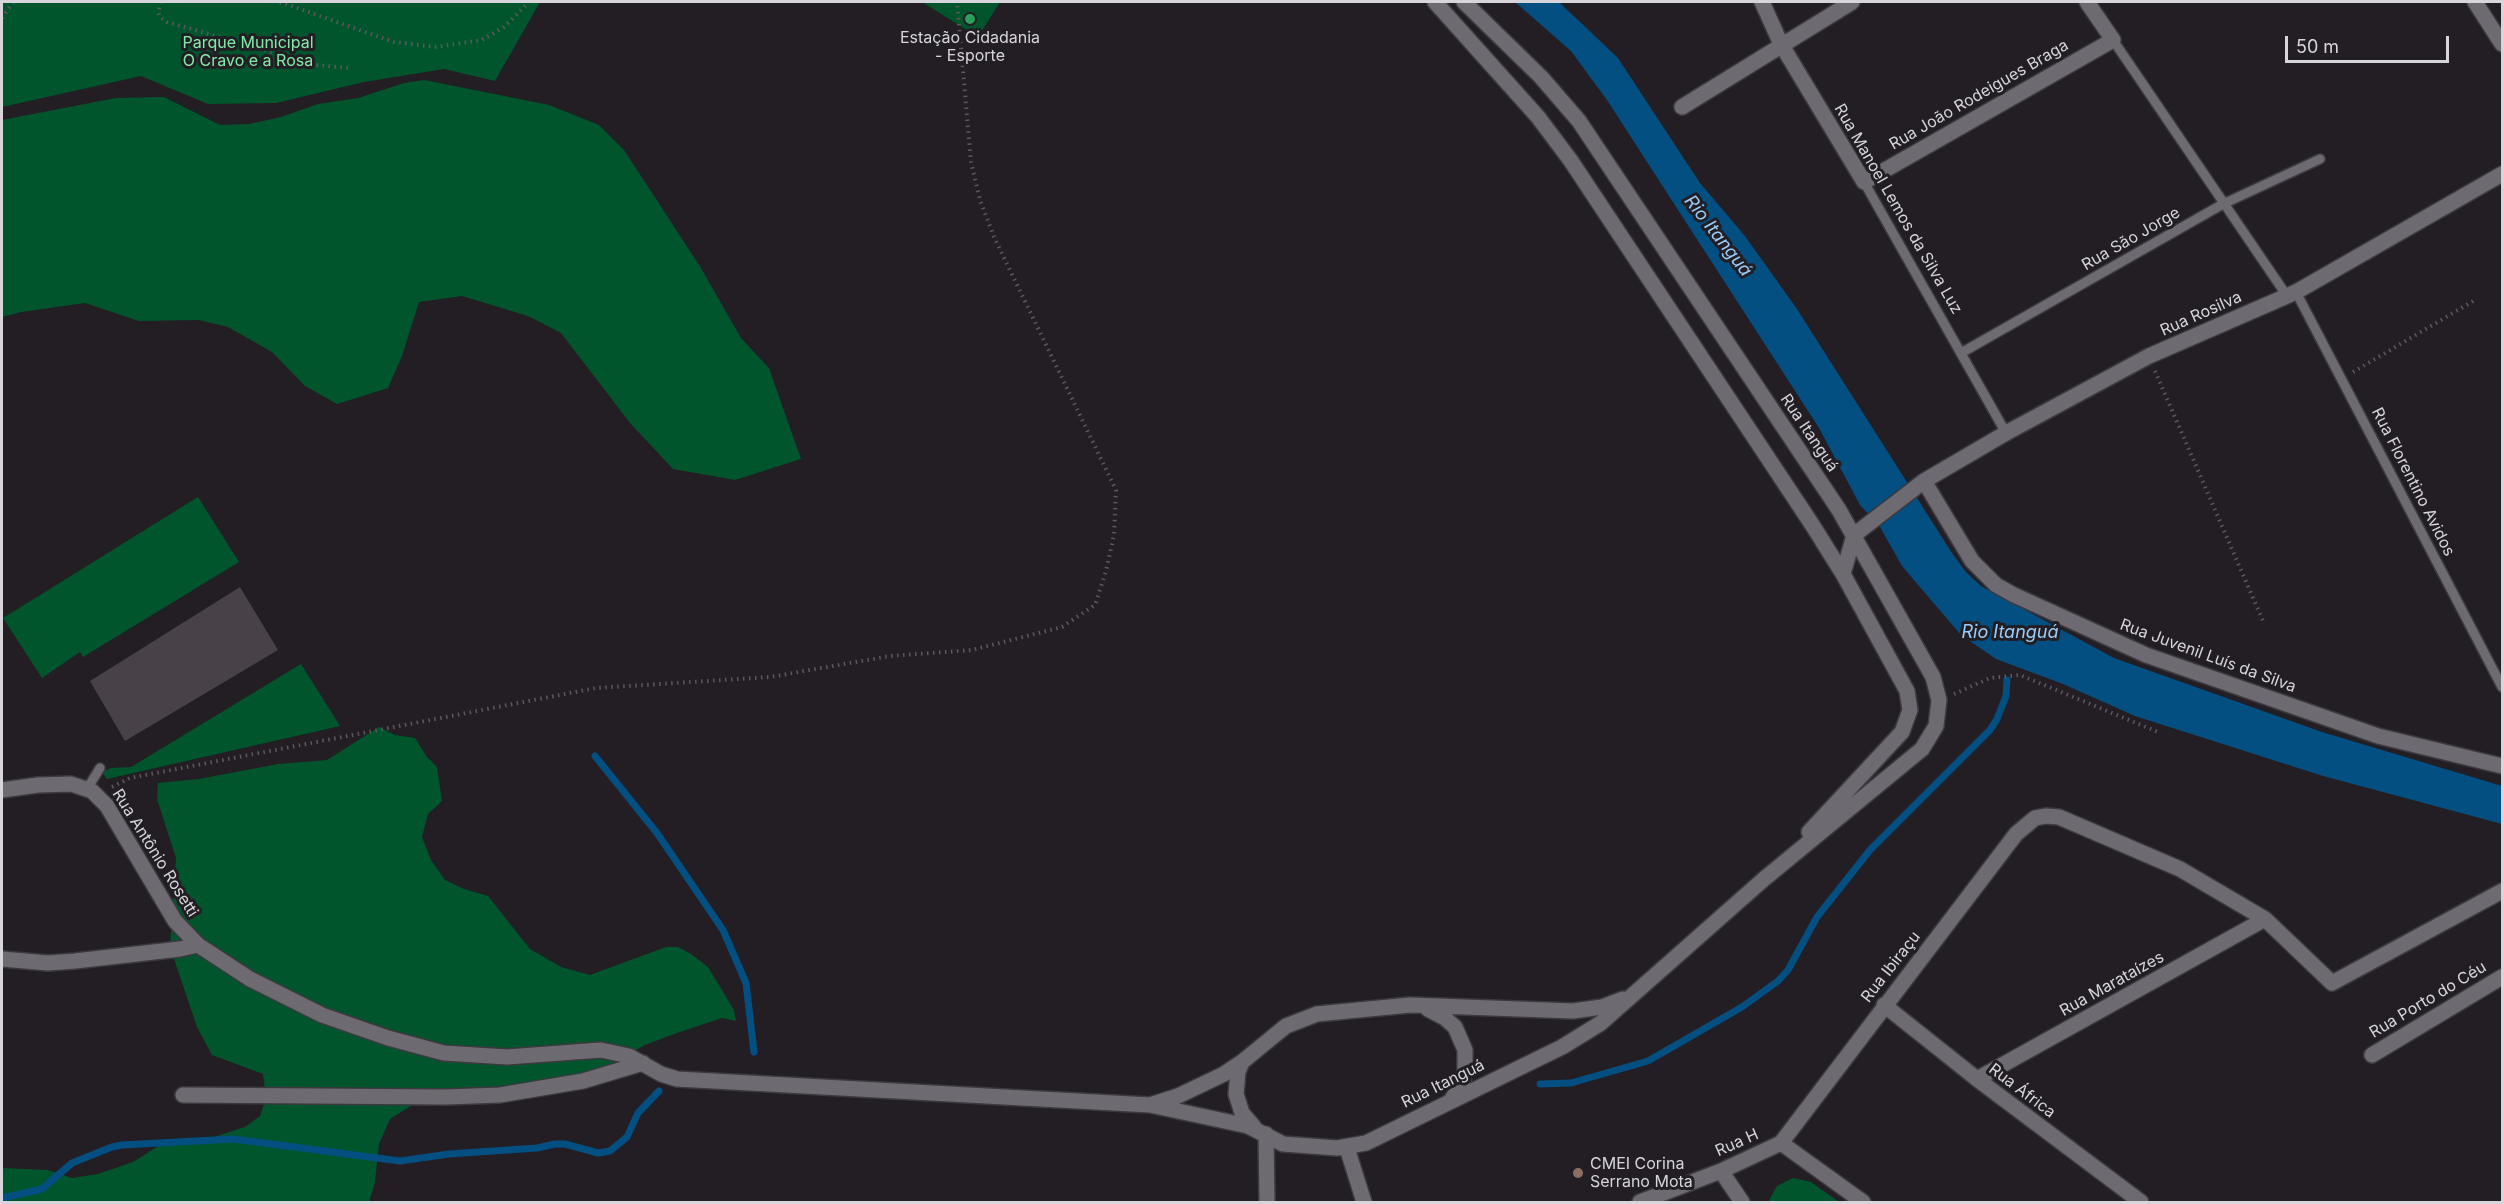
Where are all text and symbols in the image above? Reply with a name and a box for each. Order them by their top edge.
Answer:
marker: Estação Cidadania - Esporte [963,12,977,26]
scale bar [2288,24,2452,62]
place label: Estação Cidadania - Esporte [900,28,1040,66]
park label: Parque Municipal O Cravo e a Rosa [182,33,314,71]
street label: Rua João Rodeigues Braga [1886,36,2072,154]
text: 50 m [2296,36,2339,57]
street label: Rua Manoel Lemos da Silva Luz [1830,101,1966,317]
water label: Rio Itanguá [1680,191,1756,281]
street label: Rua São Jorge [2078,203,2184,275]
street label: Rua Rosilva [2157,288,2245,340]
street label: Rua Itanguá [1776,390,1842,476]
street label: Rua Florentino Avidos [2367,405,2459,559]
street label: Rua Juvenil Luís da Silva [2117,615,2299,697]
water label: Rio Itanguá [1961,622,2059,644]
street label: Rua Antônio Rosetti [108,785,202,921]
street label: Rua Ibiraçu [1857,928,1925,1006]
street label: Rua Marataízes [2057,947,2167,1021]
street label: Rua Porto do Céu [2366,958,2490,1042]
street label: Rua Itanguá [1398,1056,1488,1112]
street label: Rua África [1985,1060,2059,1122]
street label: Rua H [1712,1125,1762,1161]
place label: CMEI Corina Serrano Mota [1590,1154,1693,1192]
marker: CMEI Corina Serrano Mota [1571,1166,1585,1180]

